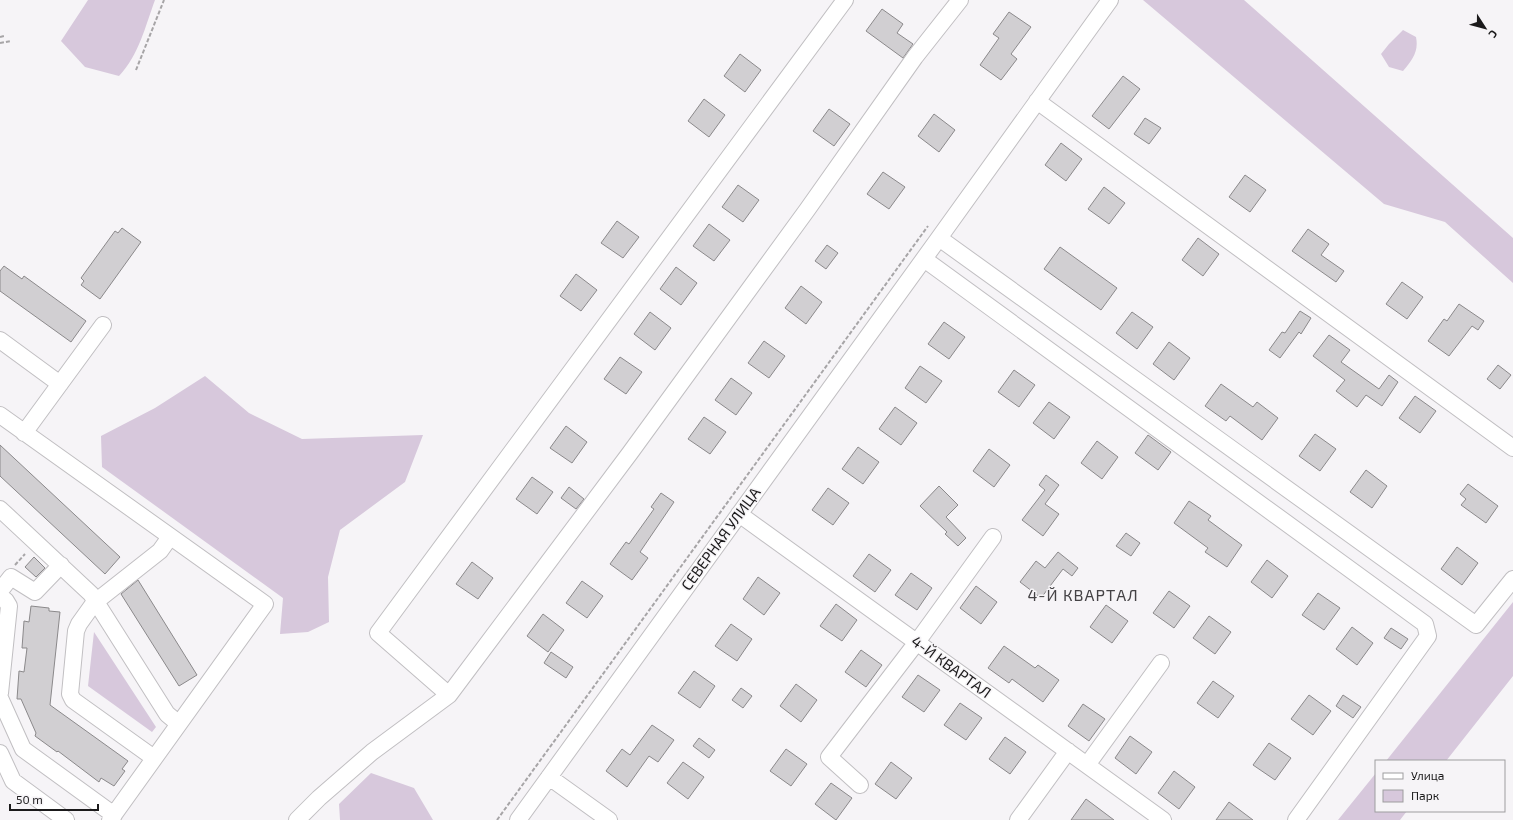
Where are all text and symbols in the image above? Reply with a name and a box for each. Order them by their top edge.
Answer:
north arrow [1465,8,1505,48]
text: С [1486,28,1501,41]
street label: СЕВЕРНАЯ УЛИЦА [677,483,764,593]
district label: 4-Й КВАРТАЛ [1027,585,1139,604]
street label: 4-Й КВАРТАЛ [908,631,995,701]
legend [1375,760,1505,812]
text: Улица [1411,768,1444,782]
scale bar [10,786,98,812]
text: Парк [1411,788,1440,802]
text: 50 m [16,792,43,806]

